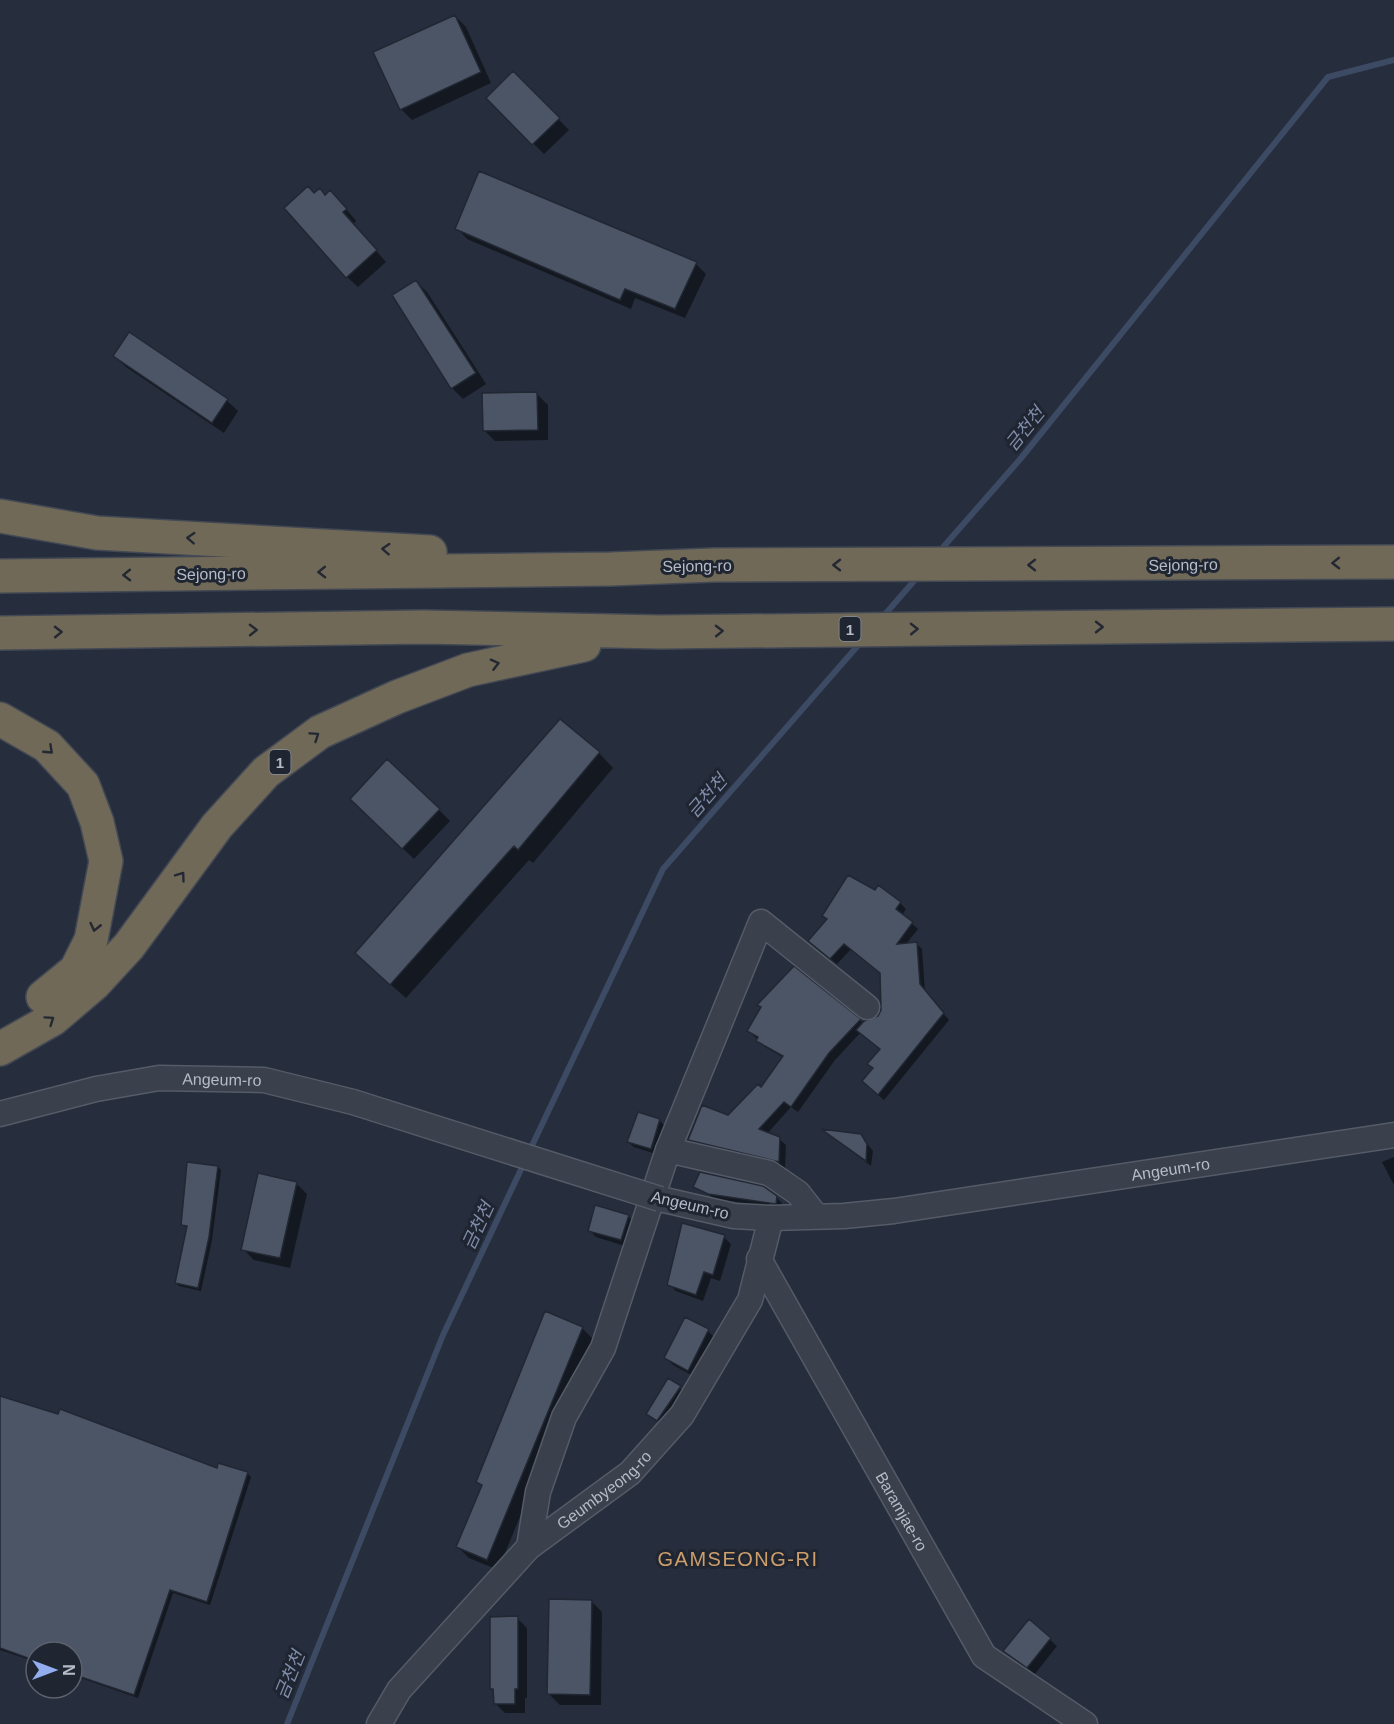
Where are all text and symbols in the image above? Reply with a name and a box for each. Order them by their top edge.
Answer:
water label: 금천천 [1002,402,1050,455]
one-way arrow [187,531,196,544]
one-way arrow [381,542,390,555]
street label: Sejong-ro [1148,556,1218,574]
street label: Sejong-ro [662,557,732,575]
one-way arrow [1331,557,1340,569]
one-way arrow [833,559,842,571]
one-way arrow [1028,559,1037,571]
street label: Sejong-ro [176,565,246,583]
one-way arrow [317,566,326,579]
one-way arrow [122,569,131,581]
road number: 1 [840,617,860,641]
one-way arrow [1095,620,1104,633]
one-way arrow [909,622,918,635]
one-way arrow [249,624,258,636]
one-way arrow [714,625,723,637]
one-way arrow [54,626,63,638]
one-way arrow [490,658,500,671]
one-way arrow [308,733,319,744]
one-way arrow [43,743,53,754]
road number: 1 [270,750,290,774]
water label: 금천천 [683,769,732,821]
one-way arrow [174,872,185,883]
one-way arrow [89,922,102,932]
one-way arrow [44,1016,55,1027]
street label: Angeum-ro [182,1070,262,1088]
street label: Angeum-ro [1130,1155,1211,1183]
street label: Angeum-ro [650,1188,731,1222]
water label: 금천천 [458,1197,499,1253]
street label: Geumbyeong-ro [553,1447,654,1532]
street label: Baramjae-ro [873,1469,931,1554]
district label: GAMSEONG-RI [658,1548,818,1570]
north arrow [24,1640,84,1700]
water label: 금천천 [271,1646,309,1702]
text: N [60,1664,77,1676]

